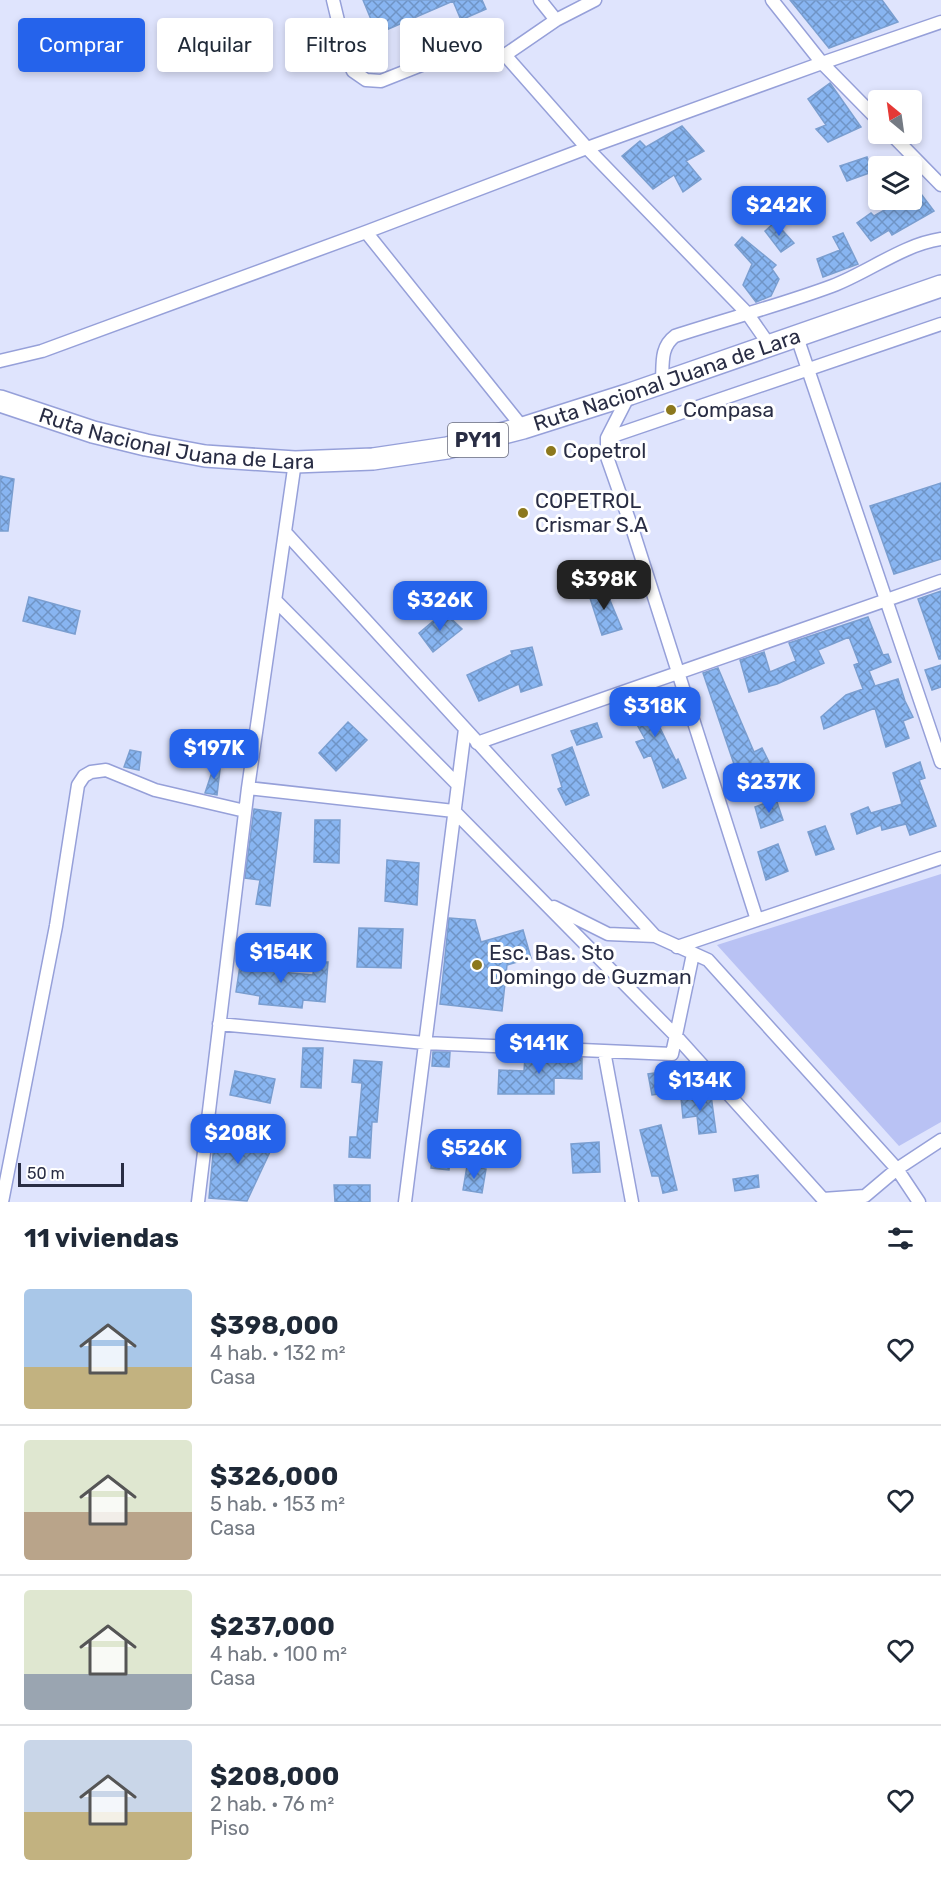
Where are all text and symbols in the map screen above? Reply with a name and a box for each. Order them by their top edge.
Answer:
chip: Comprar [18,18,145,72]
chip: Alquilar [157,18,273,72]
chip: Filtros [285,18,388,72]
chip: Nuevo [400,18,504,72]
north arrow [868,90,922,144]
map controls [868,90,922,210]
button: layers [868,156,922,210]
pin: $242K [737,186,821,237]
text: $242K [746,193,812,217]
street label: Ruta Nacional Juana de Lara [530,323,804,436]
place label: Compasa [683,397,774,422]
street label: Ruta Nacional Juana de Lara [36,402,315,474]
marker: Compasa [664,403,678,417]
road number: PY11 [448,423,508,457]
place label: Copetrol [563,438,646,463]
marker: Copetrol [544,444,558,458]
place label: COPETROL Crismar S.A [535,488,648,537]
marker: COPETROL Crismar S.A [516,506,530,520]
pin: $398K [562,560,646,611]
text: $398K [571,567,637,591]
pin: $326K [398,581,482,632]
text: $326K [407,588,473,612]
pin: $318K [613,687,697,738]
text: $318K [623,694,687,718]
pin: $197K [172,729,256,780]
text: $197K [184,736,244,760]
pin: $237K [727,763,811,814]
text: $237K [737,770,801,794]
pin: $154K [239,933,323,984]
text: $154K [249,940,313,964]
place label: Esc. Bas. Sto Domingo de Guzman [489,940,692,989]
marker: Esc. Bas. Sto Domingo de Guzman [470,958,484,972]
pin: $141K [497,1024,581,1075]
text: $141K [509,1031,569,1055]
pin: $134K [658,1061,742,1112]
text: $134K [668,1068,732,1092]
pin: $208K [196,1114,280,1165]
text: $208K [205,1121,271,1145]
pin: $526K [432,1129,516,1180]
text: $526K [441,1136,507,1160]
scale bar [18,1160,124,1188]
text: 50 m [27,1164,65,1183]
icon: filters [884,1222,917,1255]
text: 11 viviendas [24,1223,179,1254]
text: $398,000 [210,1310,339,1341]
icon: home [72,1313,144,1385]
icon: heart [884,1333,917,1366]
text: 4 hab. · 132 m² [210,1341,346,1365]
text: Casa [210,1365,256,1389]
text: $326,000 [210,1461,338,1492]
icon: home [72,1464,144,1536]
icon: heart [884,1484,917,1517]
text: 5 hab. · 153 m² [210,1492,345,1516]
text: Casa [210,1516,256,1540]
text: $237,000 [210,1611,335,1642]
icon: home [72,1614,144,1686]
icon: heart [884,1634,917,1667]
text: 4 hab. · 100 m² [210,1642,347,1666]
text: Casa [210,1666,256,1690]
text: $208,000 [210,1761,340,1792]
icon: home [72,1764,144,1836]
icon: heart [884,1784,917,1817]
text: 2 hab. · 76 m² [210,1792,334,1816]
text: Piso [210,1816,249,1840]

